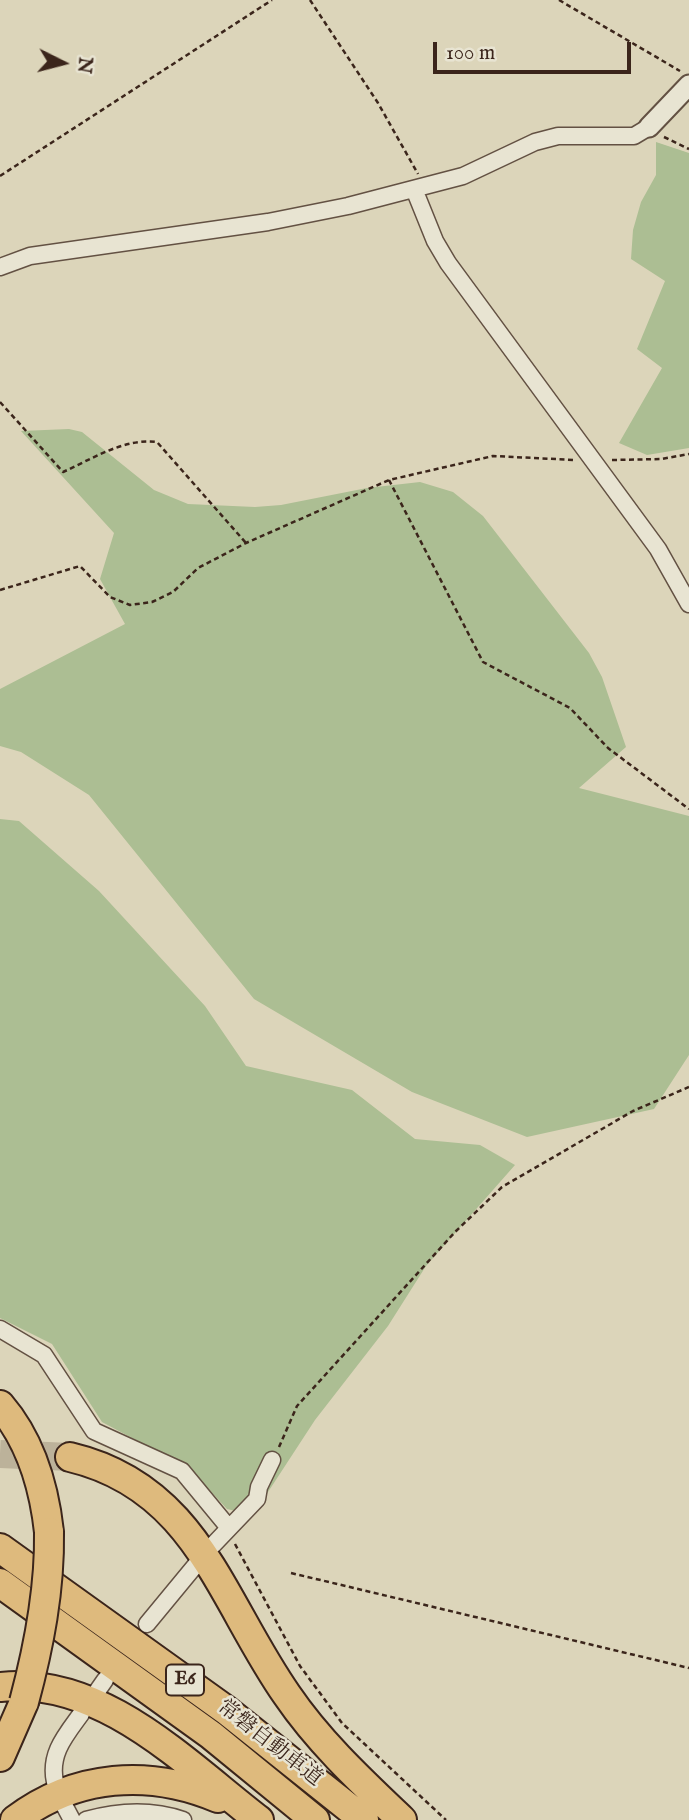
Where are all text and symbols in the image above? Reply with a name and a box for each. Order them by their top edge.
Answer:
north arrow [28,28,98,98]
scale bar [437,28,635,72]
text: 100 m [446,40,495,67]
text: N [71,56,97,75]
road number: E6 [166,1664,204,1696]
street label: 常磐自動車道 [212,1695,326,1793]

